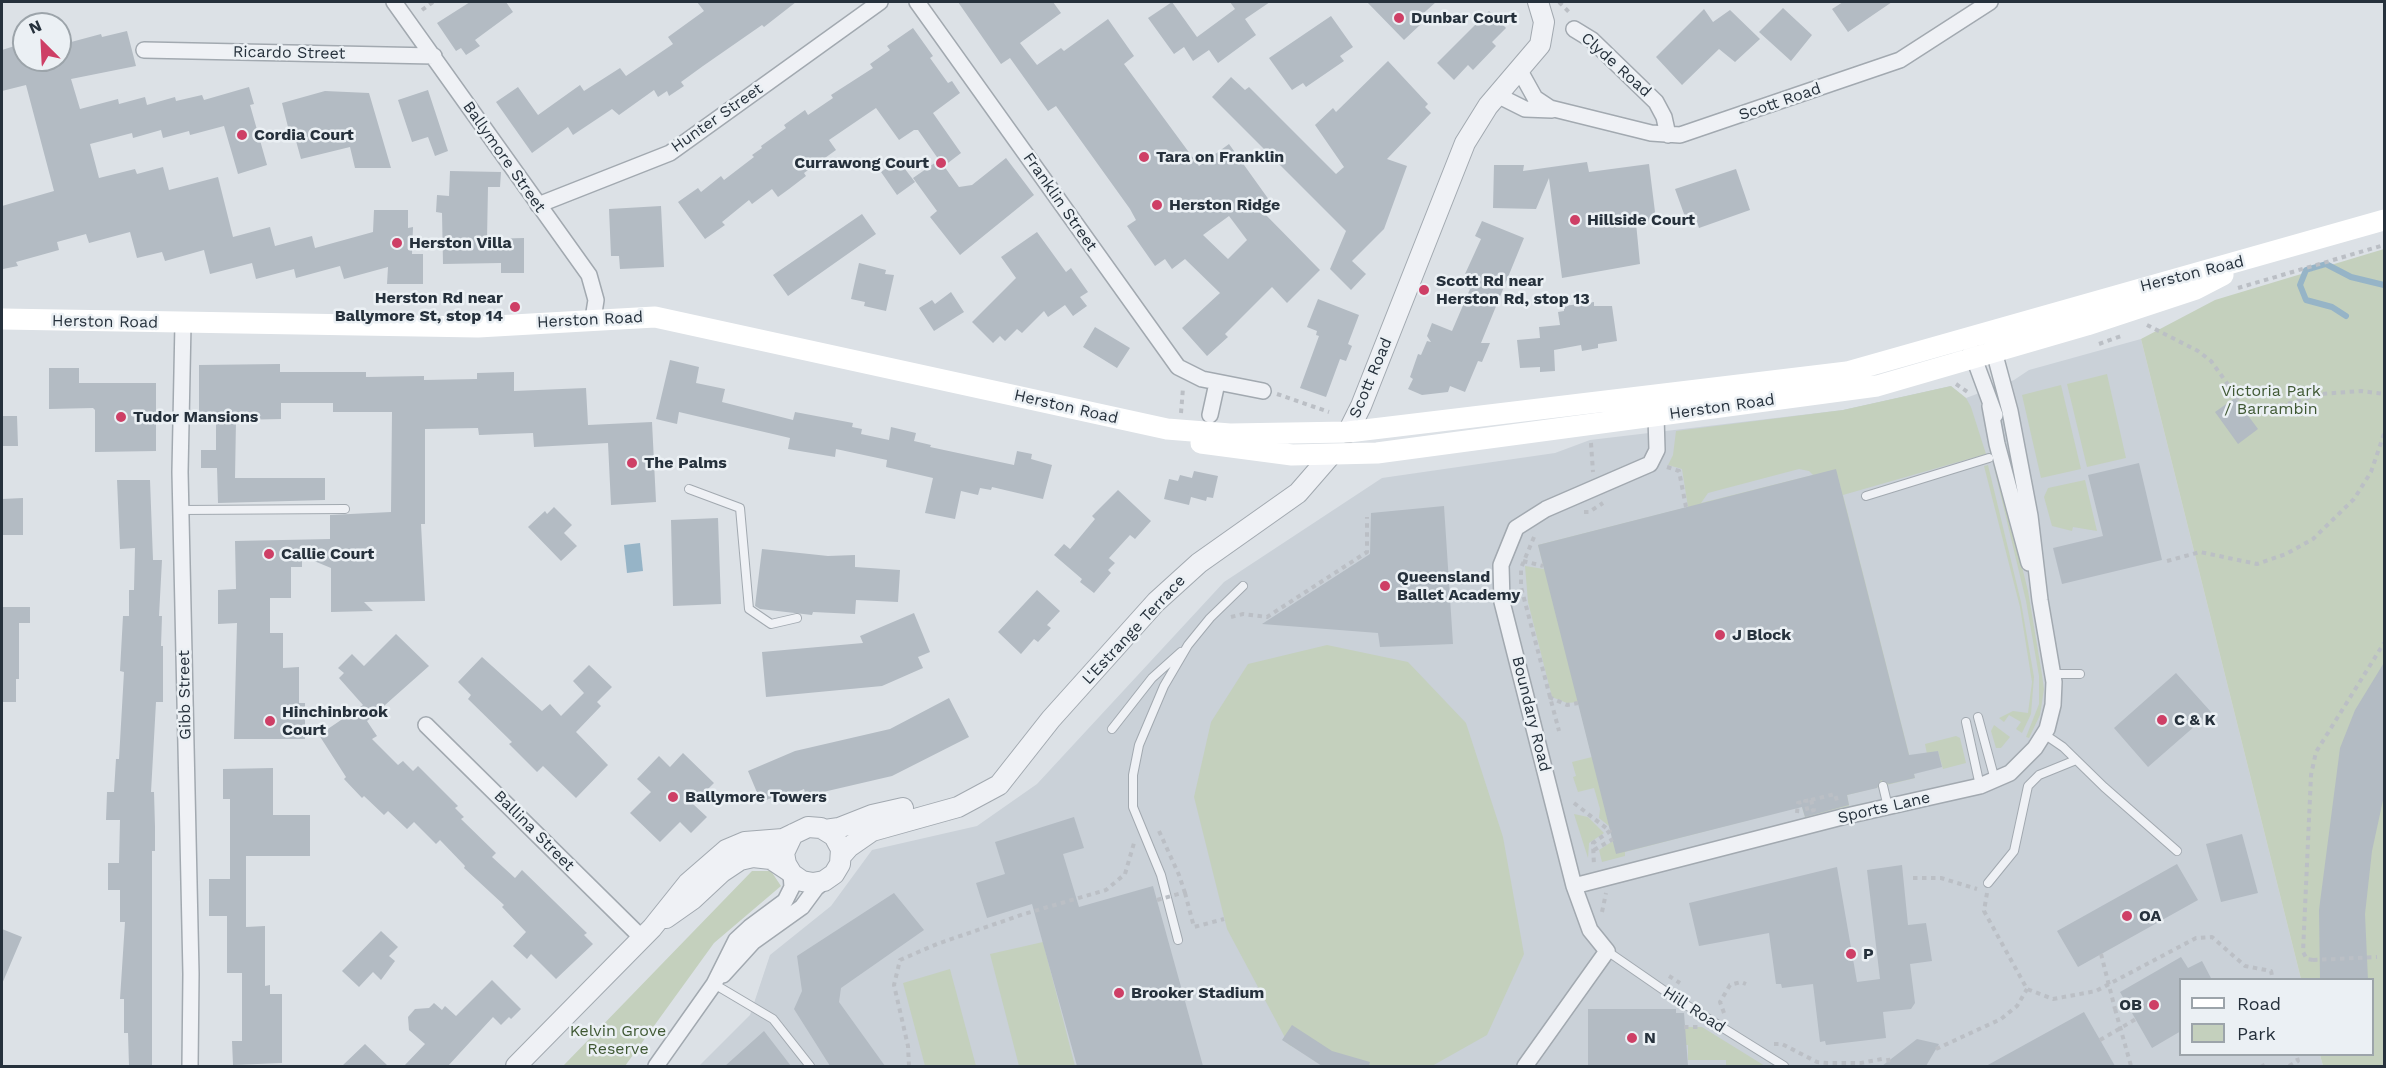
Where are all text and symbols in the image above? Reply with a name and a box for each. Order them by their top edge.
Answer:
place label: Dunbar Court [1411,8,1517,28]
marker: Dunbar Court [1392,11,1406,25]
north arrow [12,12,72,72]
text: N [26,16,45,38]
street label: Clyde Road [1577,29,1655,101]
street label: Ricardo Street [233,42,345,64]
street label: Hunter Street [668,79,766,157]
street label: Scott Road [1736,79,1824,125]
street label: Ballymore Street [459,98,549,216]
place label: Cordia Court [254,125,354,145]
marker: Cordia Court [235,128,249,142]
place label: Tara on Franklin [1156,147,1284,167]
street label: Franklin Street [1019,149,1101,255]
marker: Tara on Franklin [1137,150,1151,164]
place label: Currawong Court [794,153,929,173]
marker: Currawong Court [934,156,948,170]
place label: Herston Ridge [1169,195,1280,215]
marker: Herston Ridge [1150,198,1164,212]
place label: Hillside Court [1587,210,1695,230]
marker: Hillside Court [1568,213,1582,227]
place label: Herston Villa [409,233,512,253]
marker: Herston Villa [390,236,404,250]
street label: Herston Road [2138,252,2246,296]
place label: Scott Rd near Herston Rd, stop 13 [1436,271,1590,309]
marker: Scott Rd near Herston Rd, stop 13 [1417,283,1431,297]
place label: Herston Rd near Ballymore St, stop 14 [335,288,503,326]
marker: Herston Rd near Ballymore St, stop 14 [508,300,522,314]
street label: Herston Road [536,308,644,332]
street label: Herston Road [52,311,158,333]
street label: Scott Road [1345,335,1397,421]
park label: Victoria Park / Barrambin [2221,381,2321,419]
street label: Herston Road [1012,386,1120,428]
street label: Herston Road [1668,390,1776,424]
place label: Tudor Mansions [133,407,258,427]
marker: Tudor Mansions [114,410,128,424]
place label: The Palms [644,453,727,473]
marker: The Palms [625,456,639,470]
place label: Callie Court [281,544,374,564]
marker: Callie Court [262,547,276,561]
place label: Queensland Ballet Academy [1397,567,1520,605]
street label: L'Estrange Terrace [1078,571,1190,689]
marker: Queensland Ballet Academy [1378,579,1392,593]
place label: J Block [1732,625,1791,645]
marker: J Block [1713,628,1727,642]
street label: Gibb Street [175,650,195,740]
street label: Boundary Road [1507,654,1555,774]
place label: Hinchinbrook Court [282,702,388,740]
place label: C & K [2174,710,2215,730]
marker: C & K [2155,713,2169,727]
marker: Hinchinbrook Court [263,714,277,728]
street label: Ballina Street [490,787,578,875]
place label: Ballymore Towers [685,787,827,807]
street label: Sports Lane [1836,788,1932,828]
marker: Ballymore Towers [666,790,680,804]
place label: OA [2139,906,2161,926]
marker: OA [2120,909,2134,923]
place label: P [1863,944,1874,964]
marker: P [1844,947,1858,961]
legend [2179,978,2374,1056]
place label: Brooker Stadium [1131,983,1264,1003]
street label: Hill Road [1659,983,1729,1037]
marker: Brooker Stadium [1112,986,1126,1000]
text: Road [2237,993,2281,1014]
place label: OB [2119,995,2142,1015]
marker: OB [2147,998,2161,1012]
park label: Kelvin Grove Reserve [570,1021,666,1059]
text: Park [2237,1023,2276,1044]
place label: N [1644,1028,1656,1048]
marker: N [1625,1031,1639,1045]

